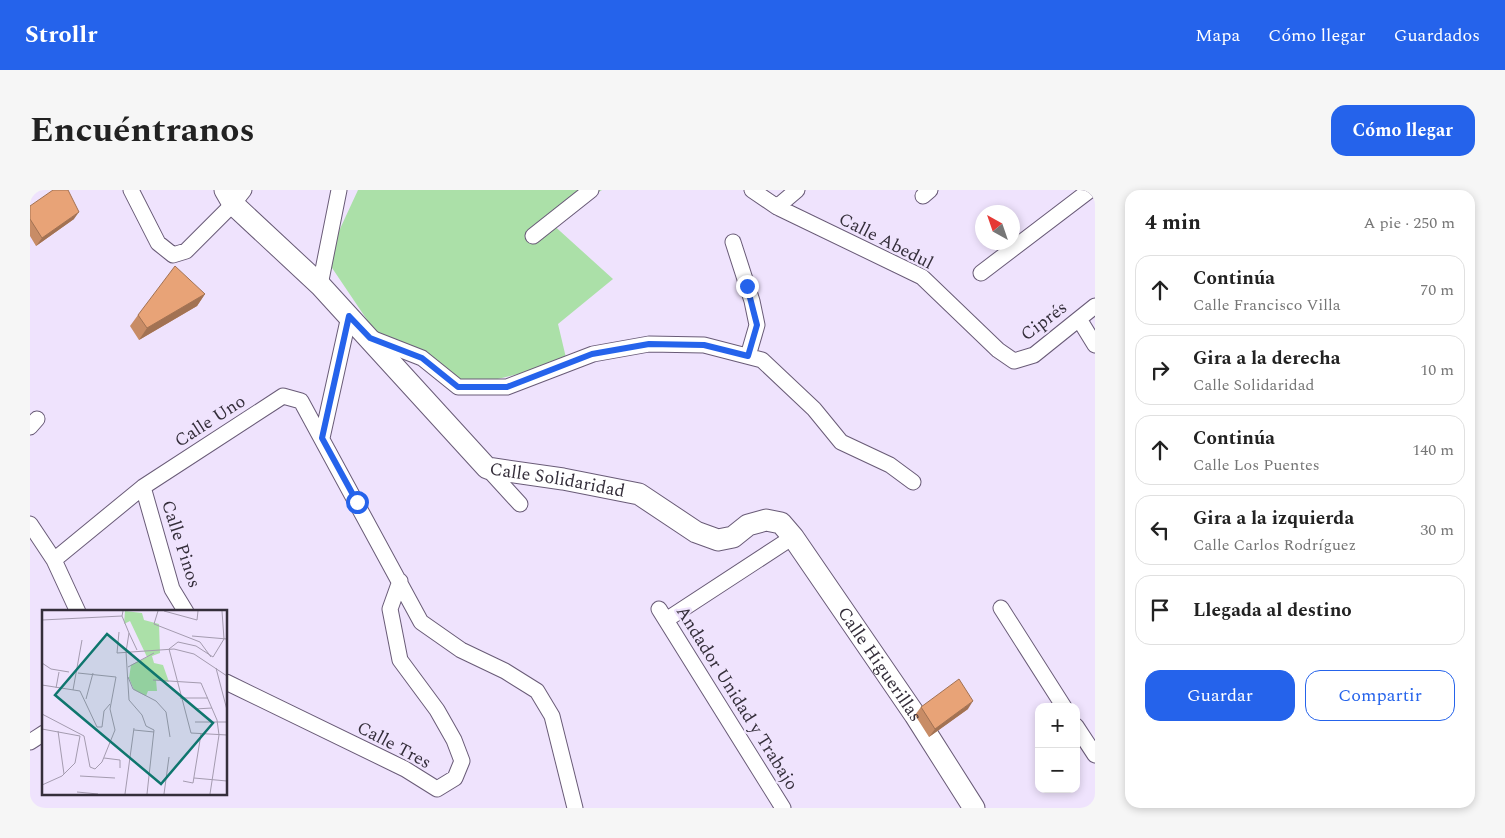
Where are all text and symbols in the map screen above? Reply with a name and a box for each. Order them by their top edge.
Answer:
text: Strollr [25,17,97,53]
text: Mapa [1195,22,1240,49]
text: Cómo llegar [1268,22,1366,49]
text: Guardados [1394,22,1480,49]
text: Encuéntranos [30,104,255,157]
button: Cómo llegar [1331,105,1475,156]
north arrow [975,205,1020,250]
street label: Calle Abedul [834,206,938,276]
text: 4 min [1145,207,1201,239]
text: A pie · 250 m [1363,211,1455,235]
text: Continúa [1193,264,1275,293]
route end [736,275,759,298]
icon: ahead [1146,276,1174,304]
text: 70 m [1420,278,1454,302]
text: Calle Francisco Villa [1193,293,1340,317]
street label: Ciprés [1015,294,1073,348]
text: Gira a la derecha [1193,344,1340,373]
icon: right [1146,356,1174,384]
text: 10 m [1420,358,1454,382]
text: Calle Solidaridad [1193,373,1315,397]
street label: Calle Uno [169,388,251,454]
text: Continúa [1193,424,1275,453]
icon: ahead [1146,436,1174,464]
text: 140 m [1412,438,1454,462]
text: Calle Los Puentes [1193,453,1320,477]
street label: Calle Solidaridad [488,455,627,504]
route start [346,491,369,514]
street label: Calle Pinos [154,497,208,591]
text: Gira a la izquierda [1193,504,1354,533]
icon: left [1146,516,1174,544]
text: 30 m [1420,518,1454,542]
text: Calle Carlos Rodríguez [1193,533,1356,557]
icon: arrive [1146,596,1174,624]
text: Llegada al destino [1193,596,1352,625]
street label: Andador Unidad y Trabajo [669,601,805,795]
street label: Calle Higuerillas [831,601,929,727]
inset map [42,610,228,796]
button: Guardar [1145,670,1295,721]
button: Compartir [1305,670,1455,721]
map controls [1035,703,1080,793]
button: + [1035,703,1080,748]
street label: Calle Tres [352,714,436,776]
button: − [1035,748,1080,793]

